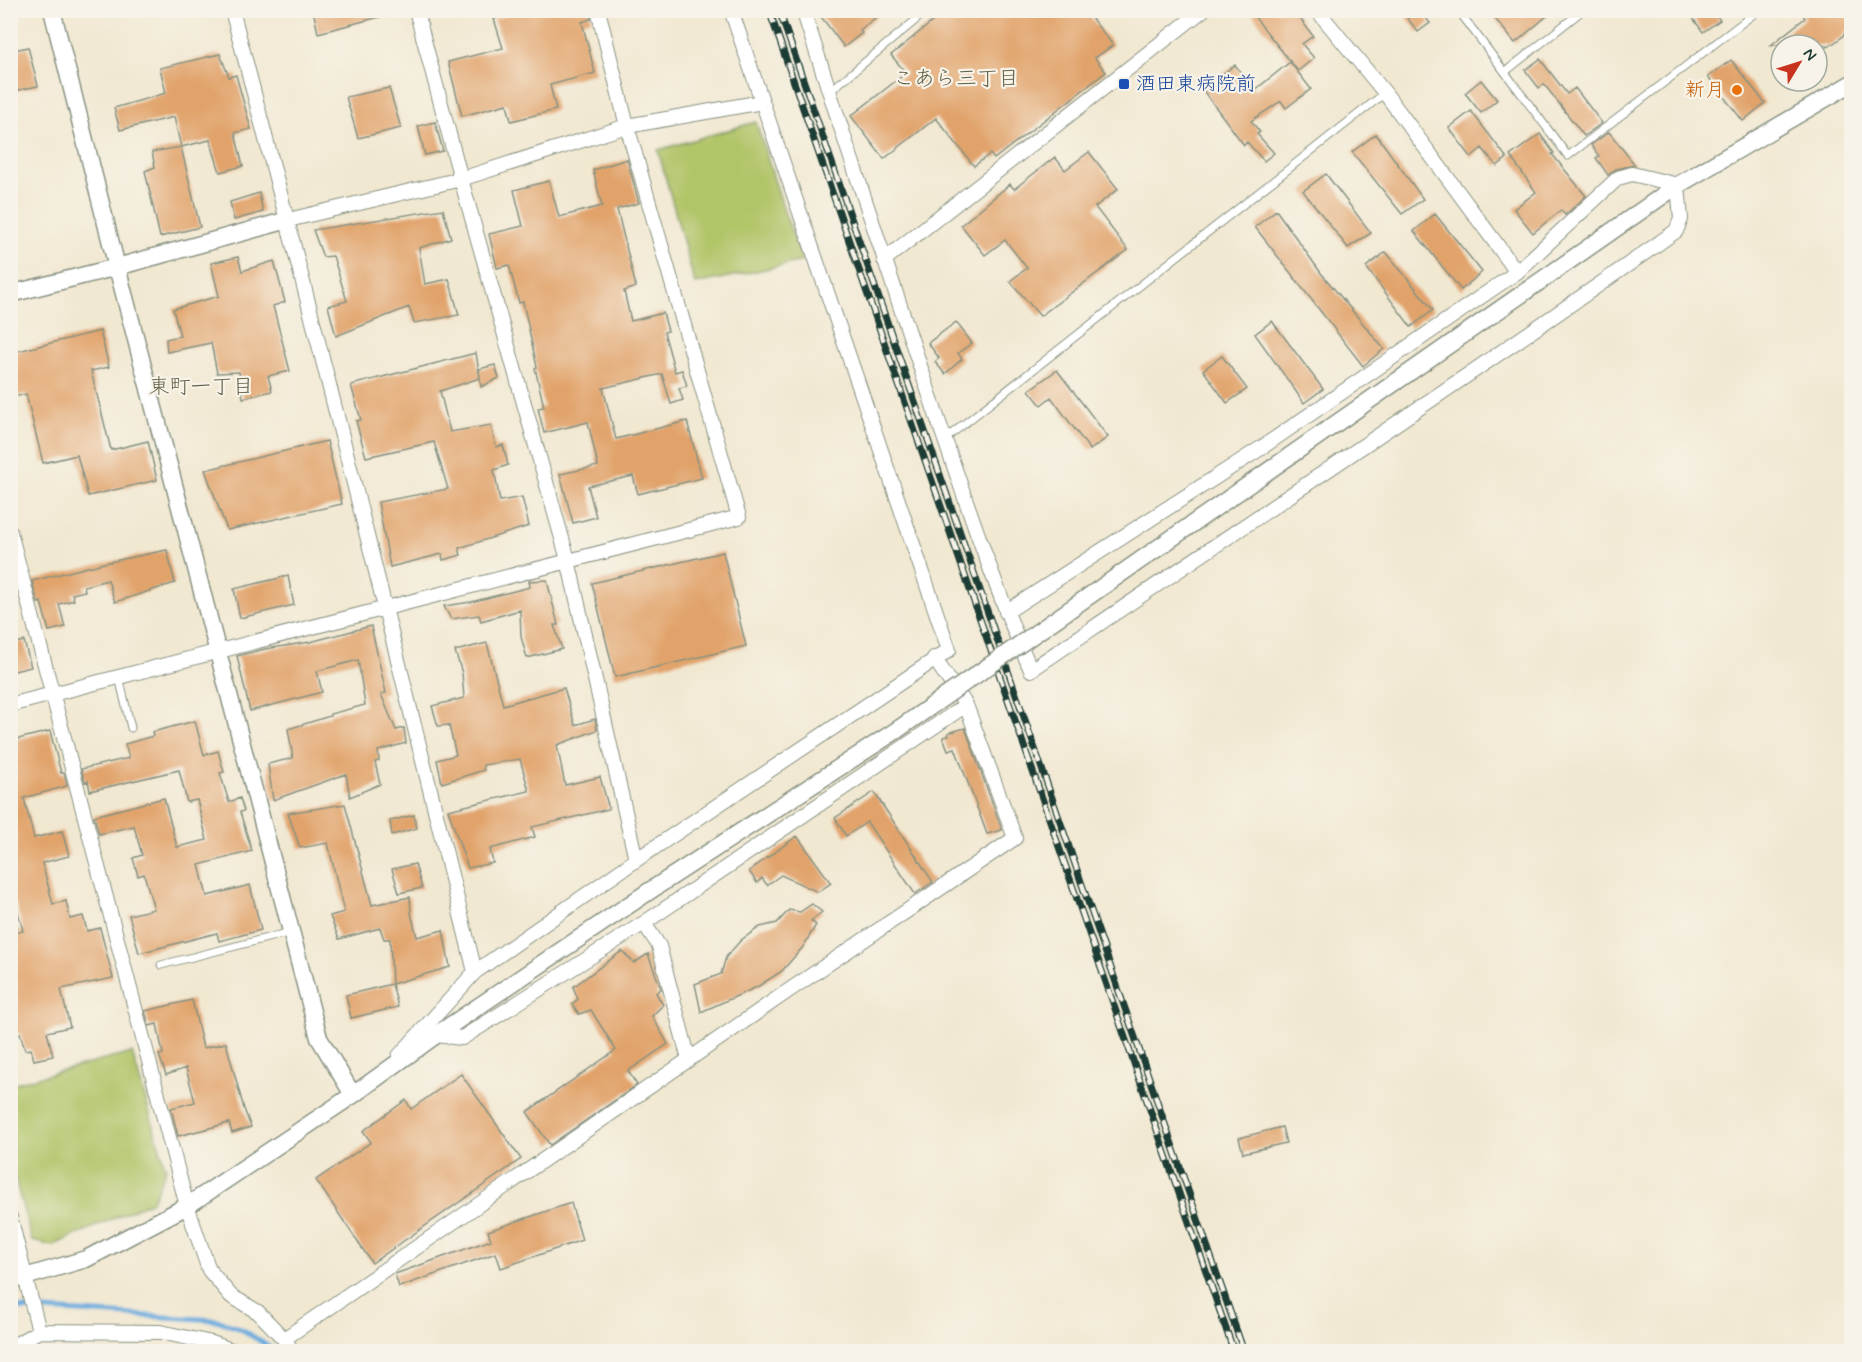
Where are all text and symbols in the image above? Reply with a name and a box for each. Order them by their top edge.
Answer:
north arrow [1769,33,1829,93]
text: N [1798,44,1821,65]
district label: こあら三丁目 [893,65,1019,93]
place label: 酒田東病院前 [1136,71,1256,98]
marker: 酒田東病院前 [1117,77,1131,91]
place label: 新月 [1685,77,1725,104]
marker: 新月 [1730,83,1744,97]
district label: 東町一丁目 [149,373,254,401]

